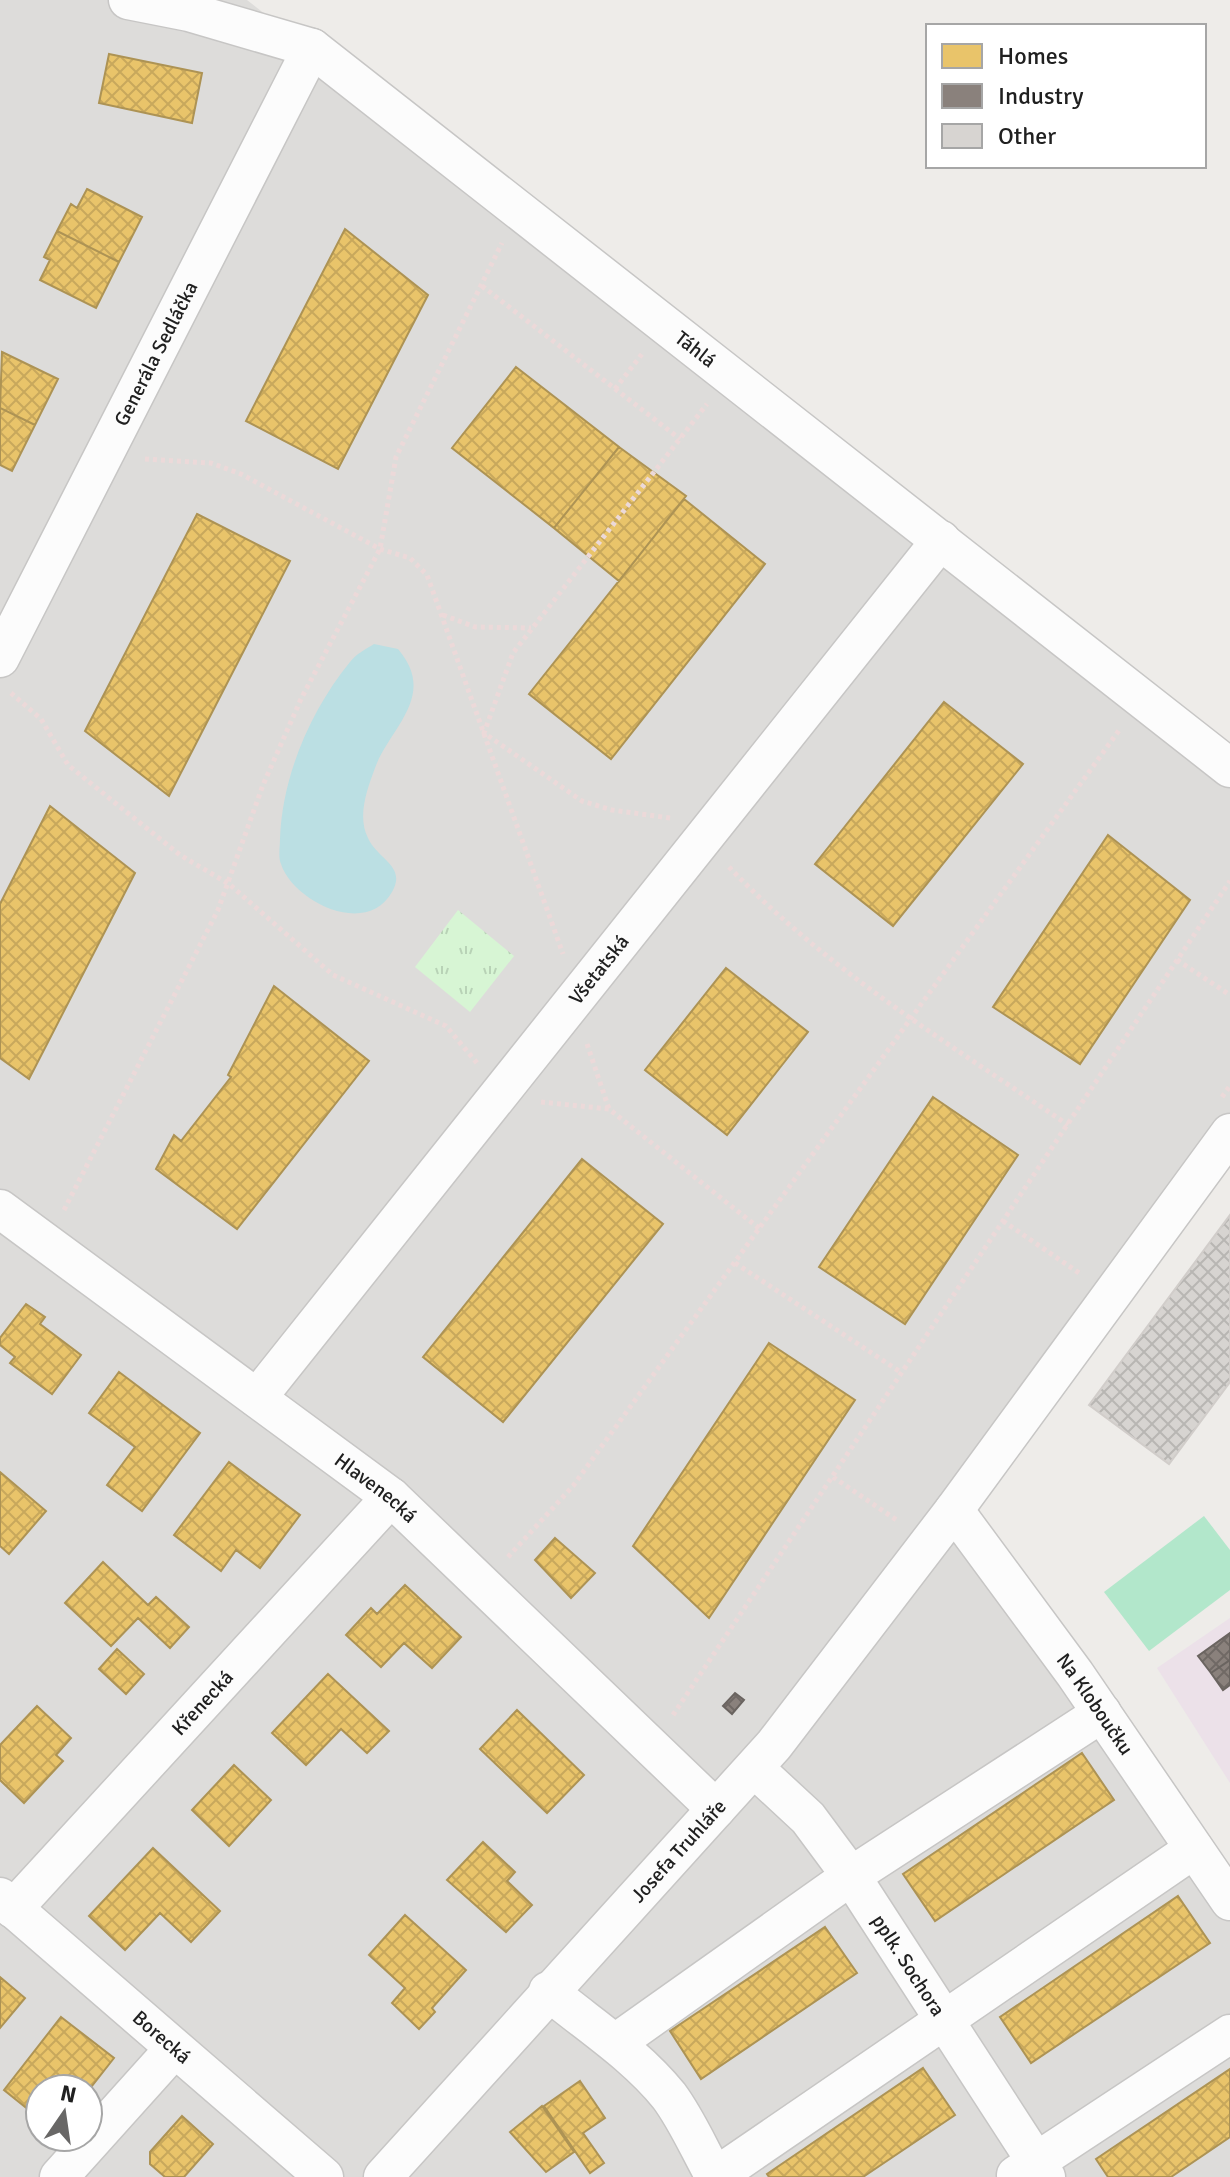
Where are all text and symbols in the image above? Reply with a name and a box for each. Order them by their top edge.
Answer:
legend [926,24,1206,168]
text: Homes [998,41,1068,71]
text: Industry [998,81,1084,111]
text: Other [998,121,1056,151]
street label: Generála Sedláčka [109,277,204,430]
street label: Táhlá [670,325,721,373]
street label: Všetatská [564,930,634,1010]
street label: Hlavenecká [329,1448,422,1528]
street label: Na Kloboučku [1051,1648,1139,1760]
street label: Křenecká [167,1665,239,1741]
street label: Josefa Truhláře [626,1794,732,1908]
street label: pplk. Sochora [866,1910,950,2021]
street label: Borecká [127,2005,196,2069]
north arrow [24,2073,104,2153]
text: N [58,2079,79,2109]

